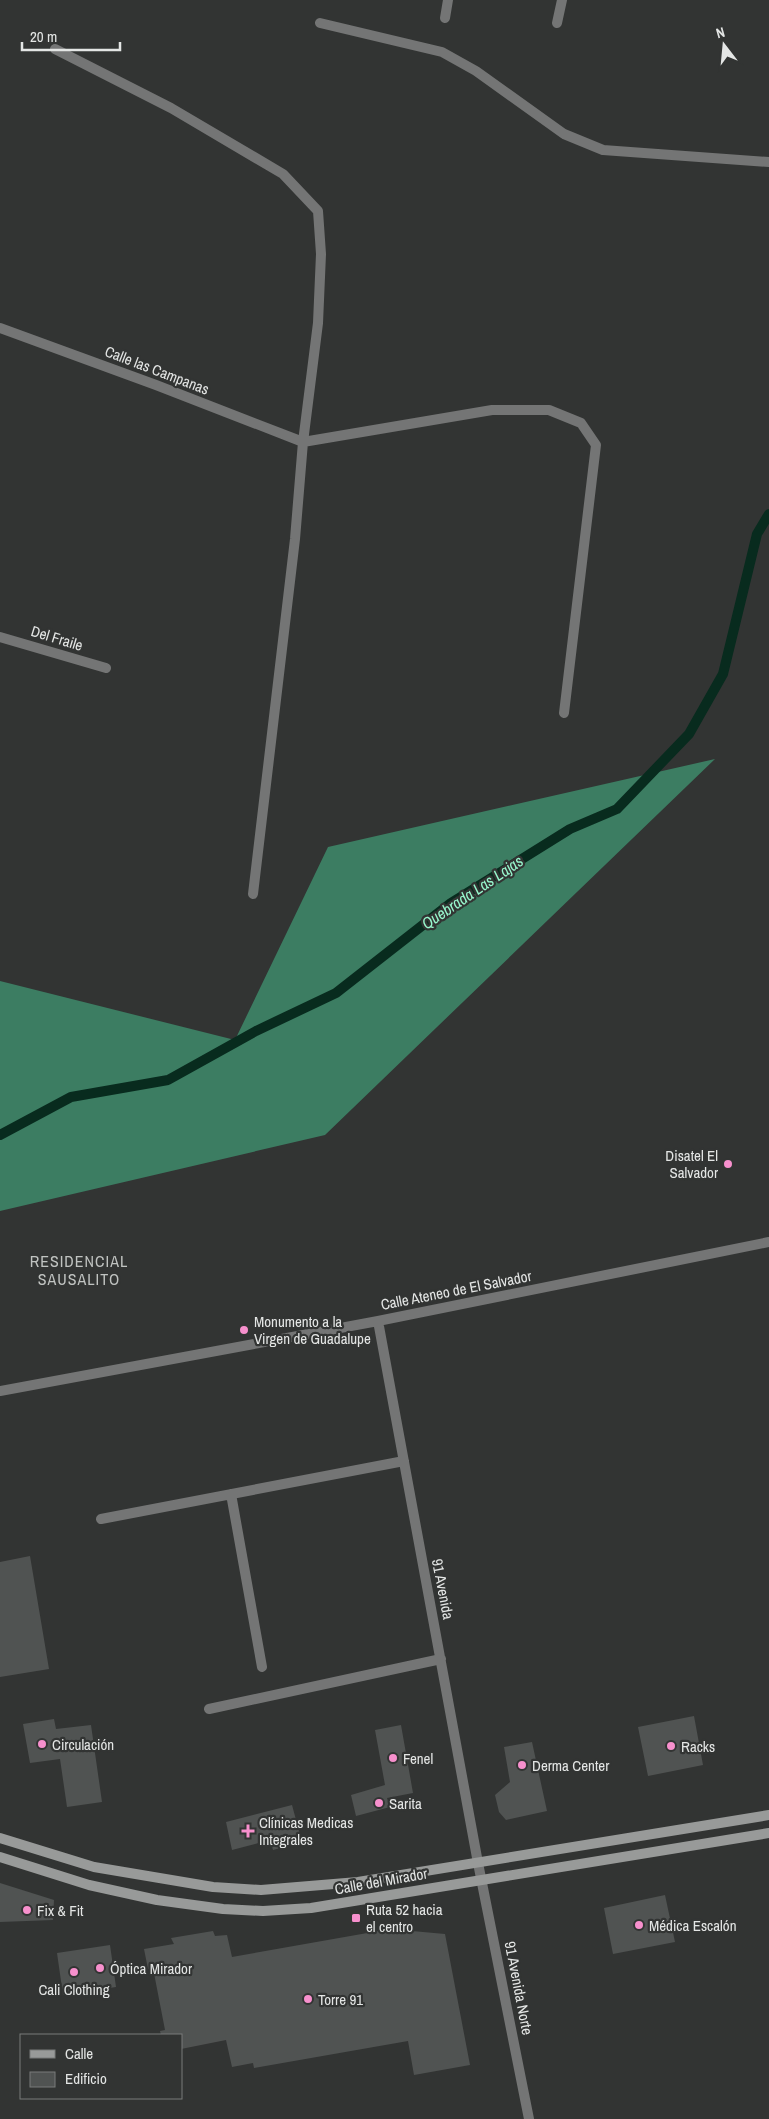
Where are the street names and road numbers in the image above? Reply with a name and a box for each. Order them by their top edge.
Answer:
street label: Calle las Campanas [102,340,212,400]
street label: Del Fraile [28,620,86,656]
street label: Calle Ateneo de El Salvador [379,1265,533,1315]
street label: 91 Avenida [427,1557,459,1621]
street label: Calle del Mirador [333,1863,429,1899]
street label: 91 Avenida Norte [500,1939,538,2037]

